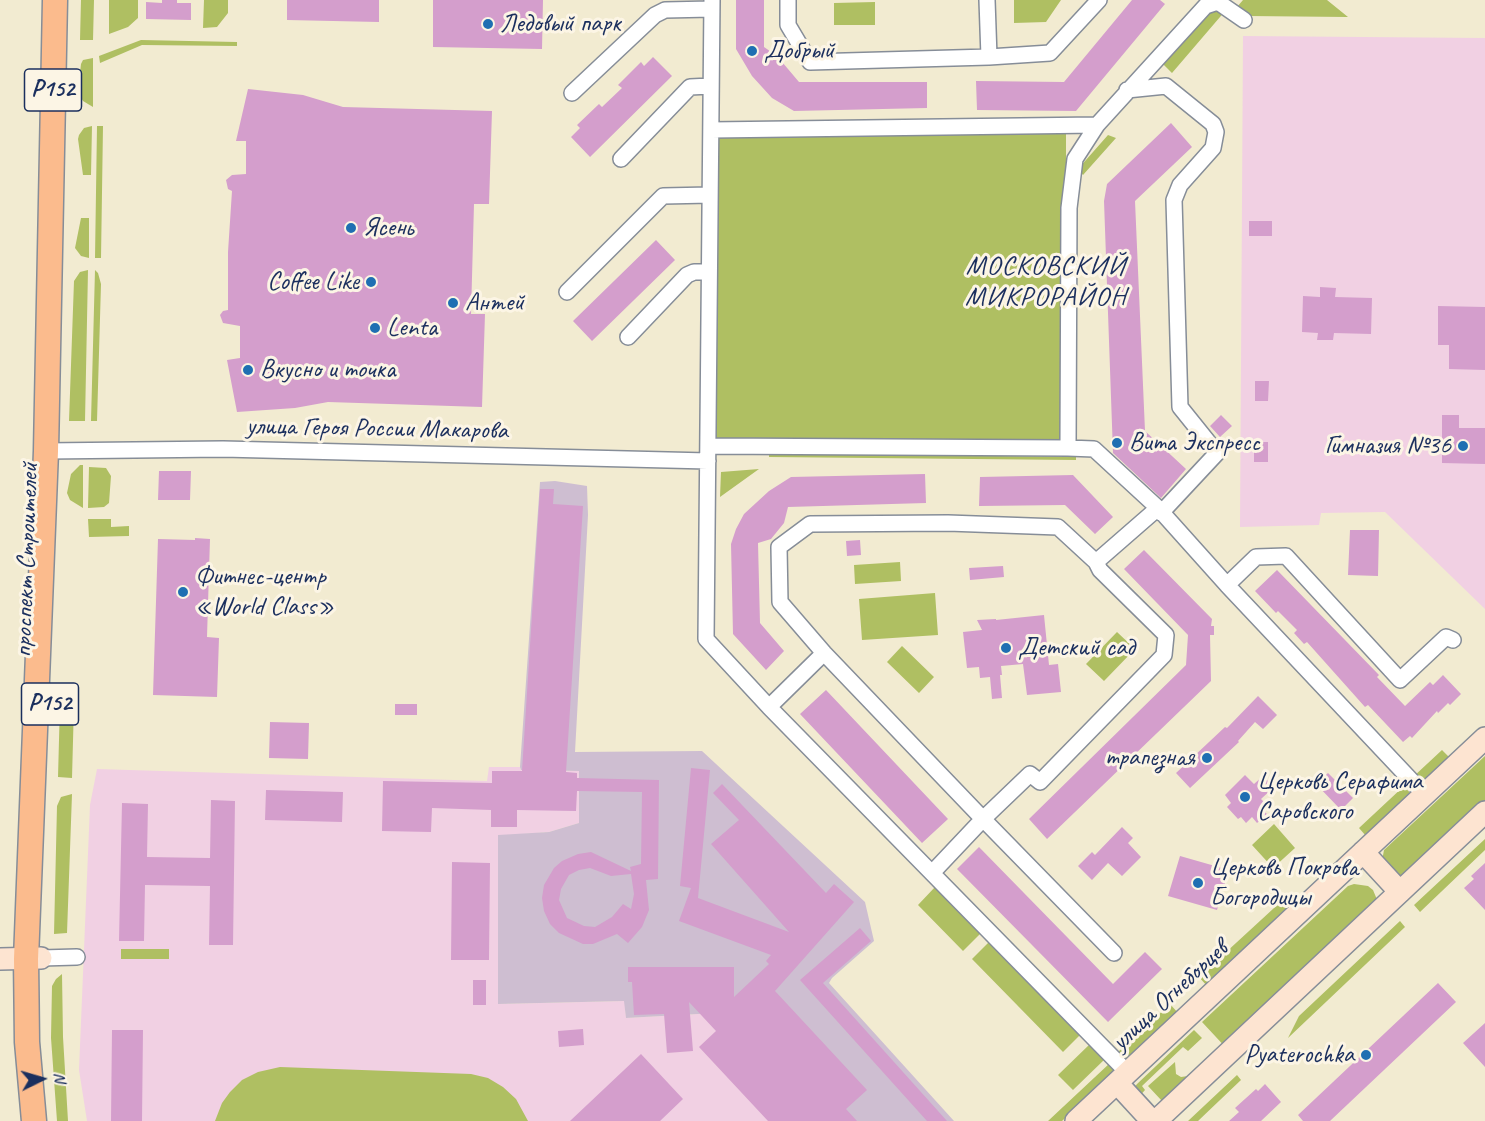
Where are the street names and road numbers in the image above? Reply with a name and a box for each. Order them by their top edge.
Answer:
road number: Р152 [25,69,82,111]
street label: улица Героя России Макарова [246,411,508,447]
street label: проспект Строителей [8,462,46,658]
road number: Р152 [22,683,78,725]
street label: улица Огнеборцев [1105,934,1235,1058]

